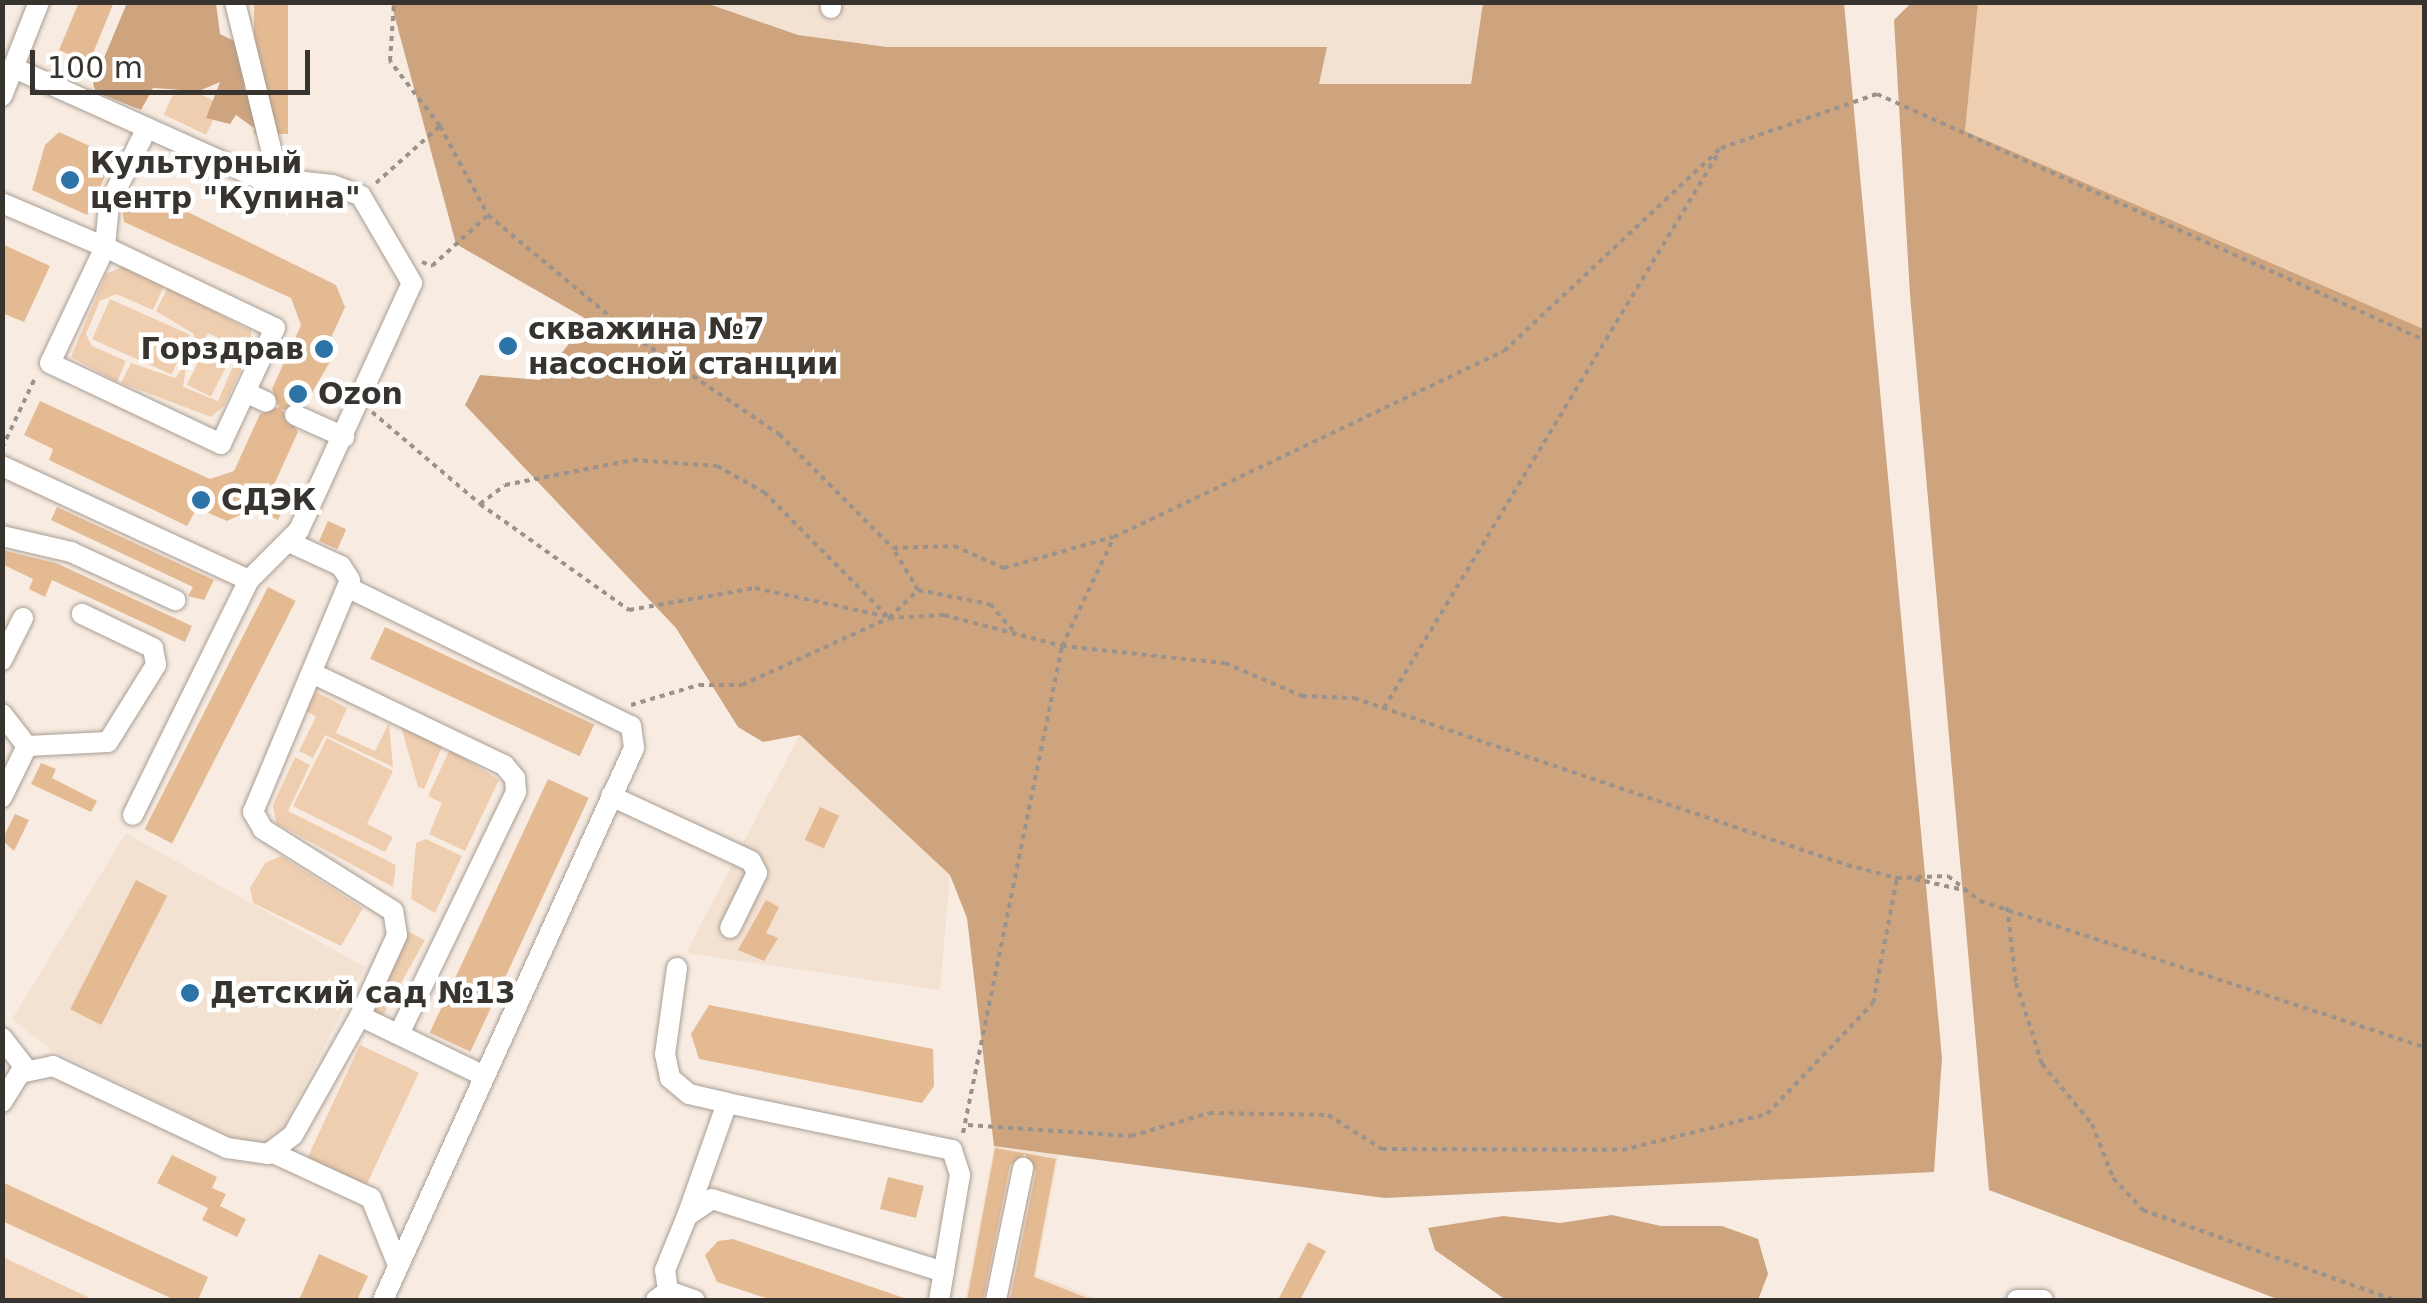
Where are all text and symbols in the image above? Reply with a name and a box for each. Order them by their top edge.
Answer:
scale bar [35,30,315,92]
text: 100 m [47,50,143,85]
place label: Культурный центр "Купина" [90,145,361,216]
marker: Культурный центр "Купина" [59,169,81,191]
place label: скважина №7 насосной станции [528,311,838,382]
place label: Горздрав [140,331,304,367]
marker: скважина №7 насосной станции [497,335,519,357]
marker: Горздрав [313,338,335,360]
place label: Ozon [318,376,403,412]
marker: Ozon [287,383,309,405]
place label: СДЭК [221,482,316,518]
marker: СДЭК [190,489,212,511]
place label: Детский сад №13 [210,975,516,1011]
marker: Детский сад №13 [179,982,201,1004]

